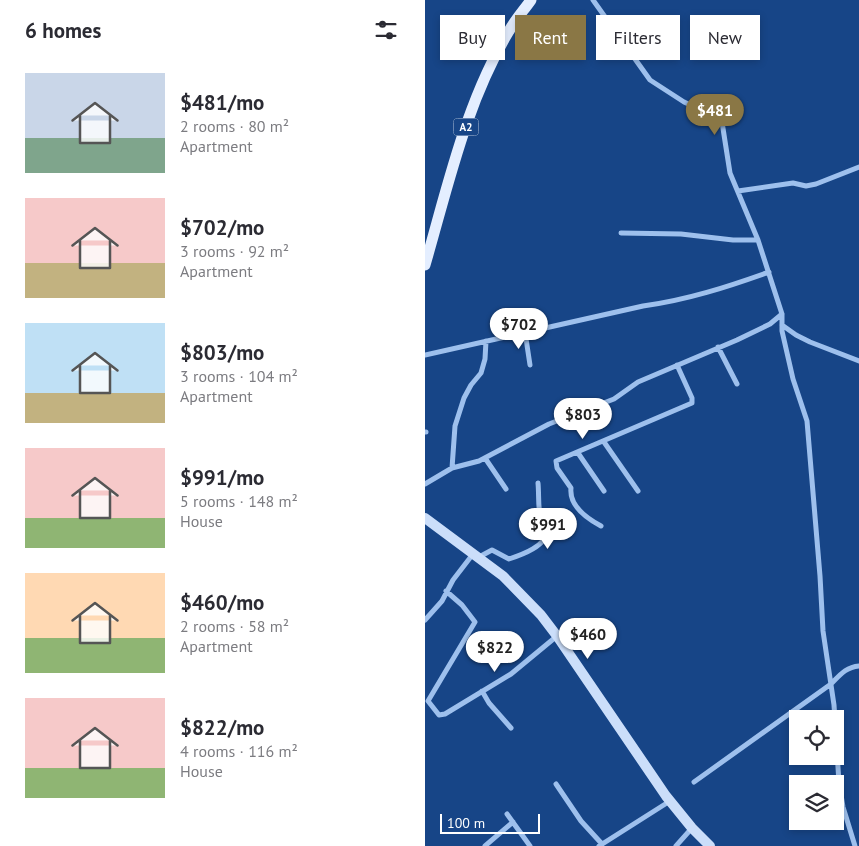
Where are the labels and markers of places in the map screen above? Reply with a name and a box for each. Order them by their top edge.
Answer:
pin: $481 [685,94,745,136]
pin: $702 [489,308,549,350]
pin: $803 [553,398,613,440]
pin: $991 [518,508,578,550]
pin: $460 [558,618,618,660]
pin: $822 [465,630,525,673]

